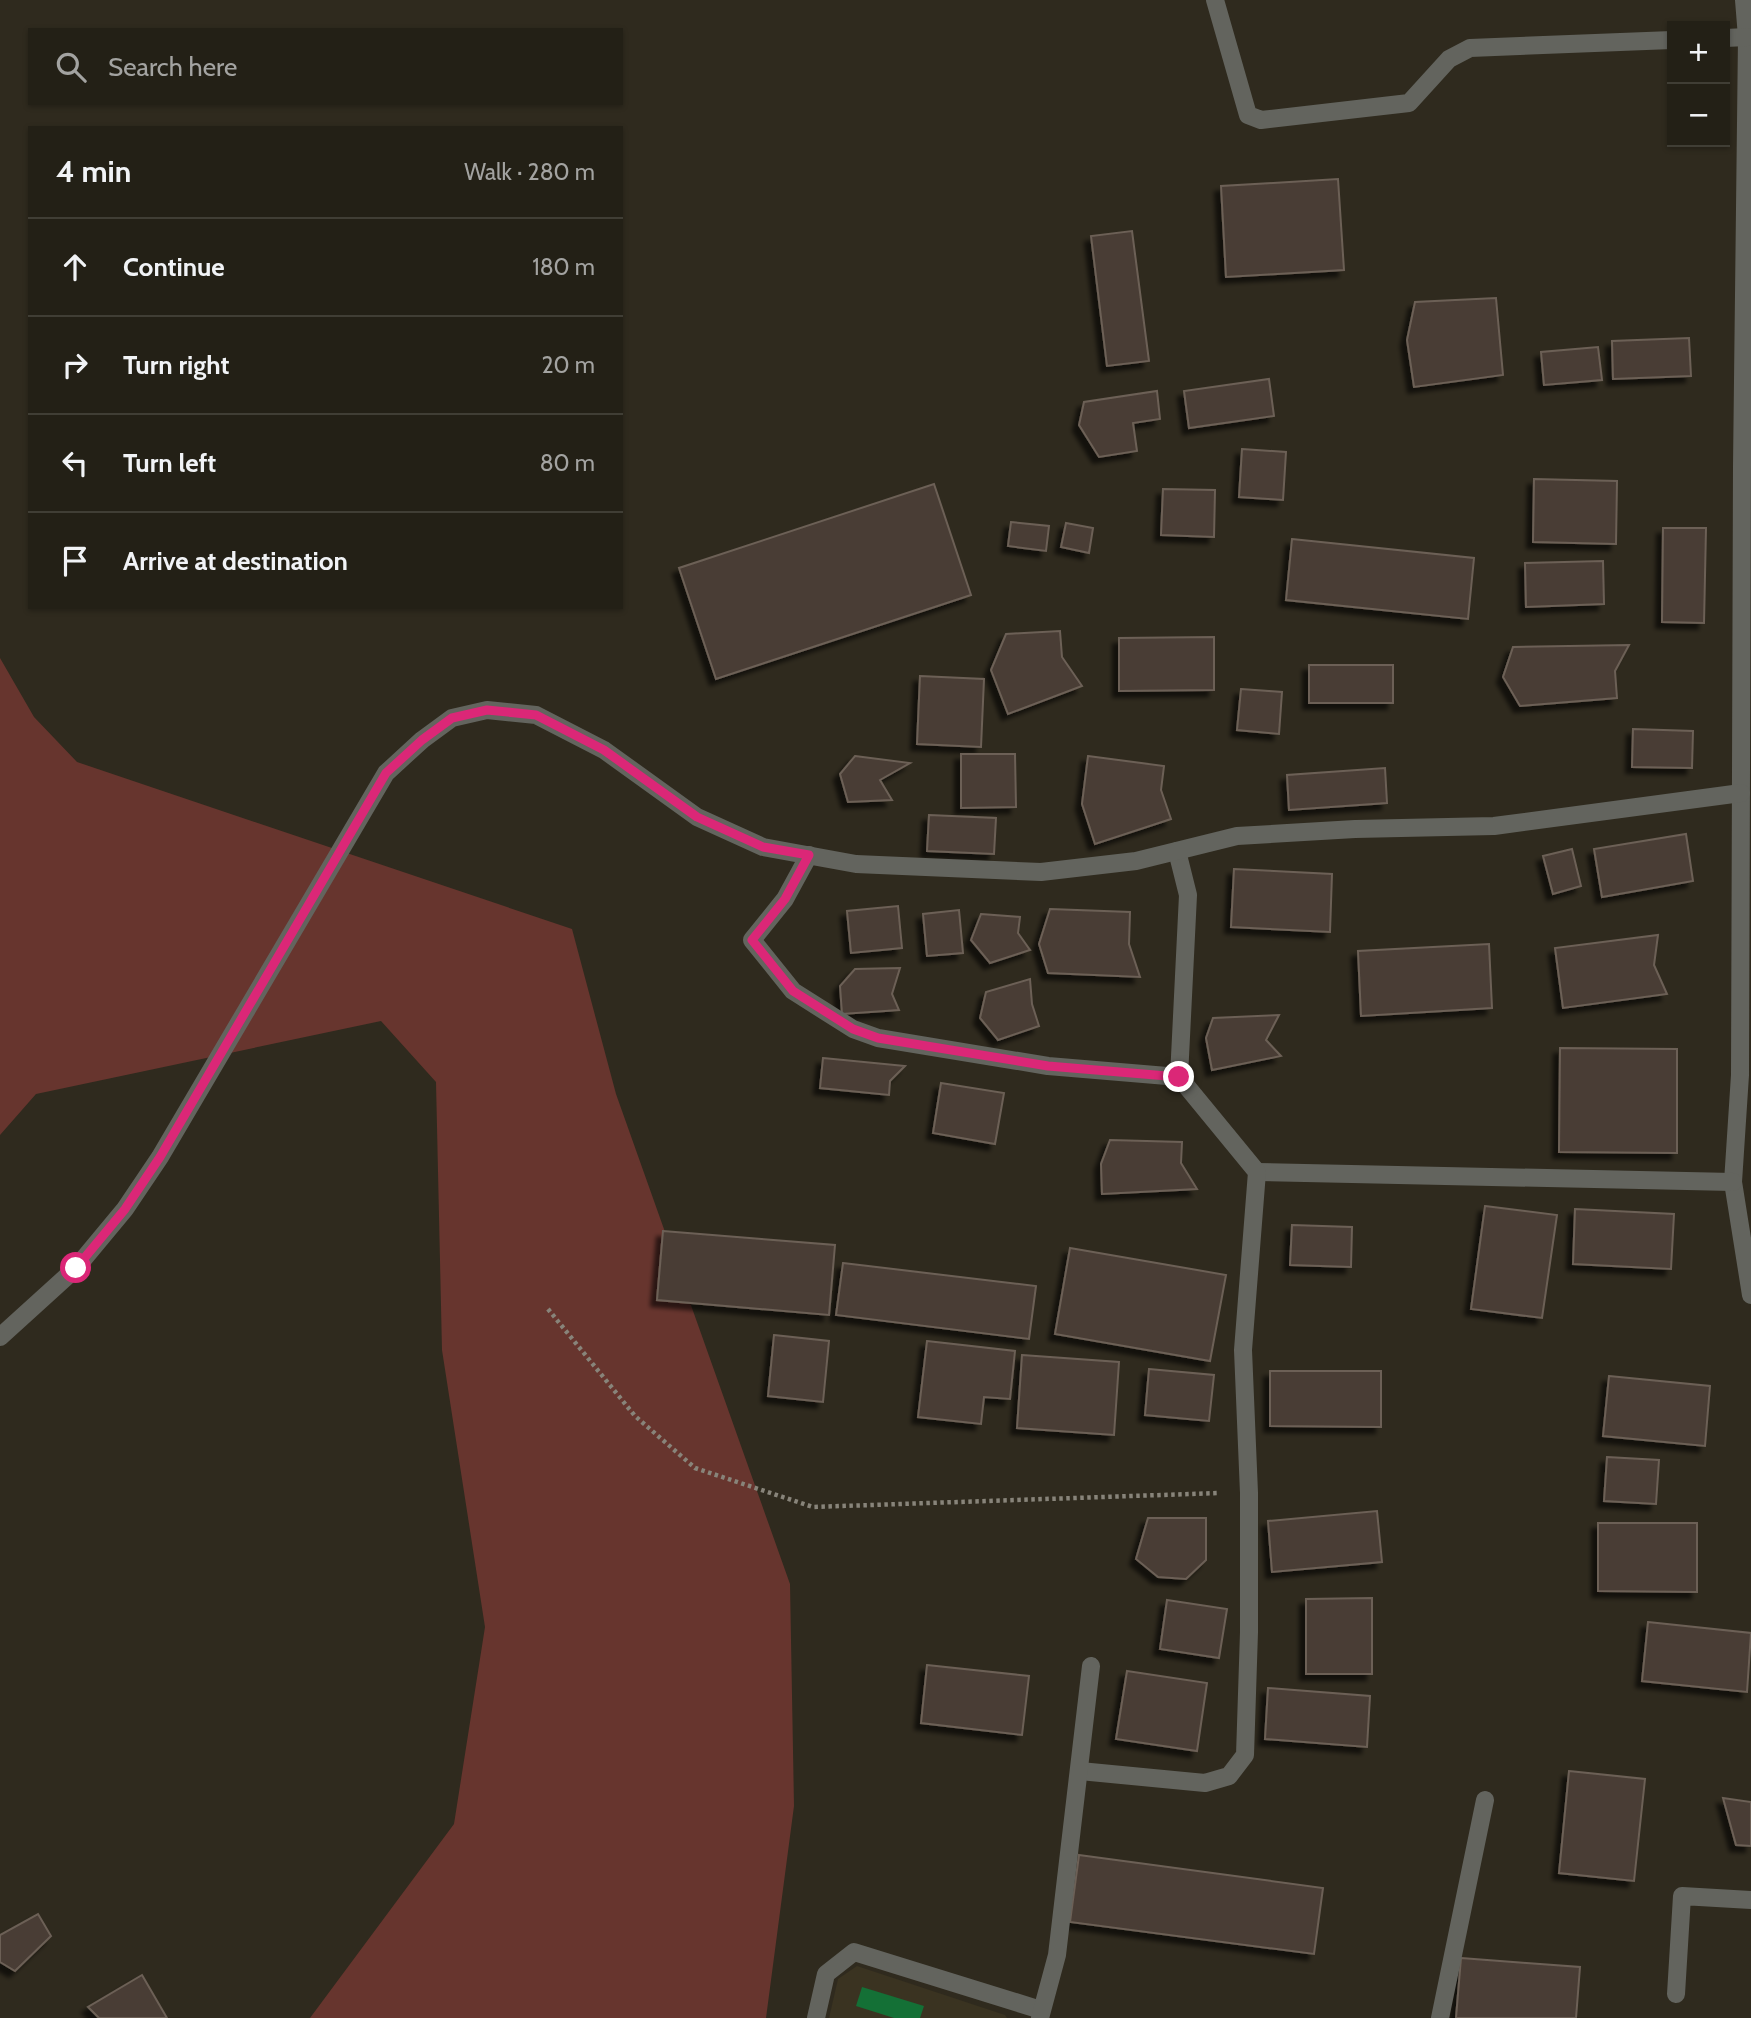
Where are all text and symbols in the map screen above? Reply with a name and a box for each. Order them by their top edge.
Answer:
map controls [1667,21,1730,147]
button: + [1667,21,1730,84]
search box [28,28,623,105]
icon: search [52,48,90,86]
text: Search here [108,51,237,83]
button: − [1667,84,1730,147]
text: 4 min [56,153,131,190]
text: Walk · 280 m [464,158,595,186]
icon: ahead [56,248,94,286]
text: Continue [123,251,225,283]
text: 180 m [532,253,595,281]
icon: right [56,346,94,384]
text: Turn right [123,349,229,381]
text: 20 m [542,351,595,379]
icon: left [56,444,94,482]
text: Turn left [123,447,216,479]
text: 80 m [540,449,595,477]
icon: arrive [56,542,94,580]
text: Arrive at destination [123,545,348,577]
route end [1163,1061,1194,1092]
route start [60,1252,91,1283]

